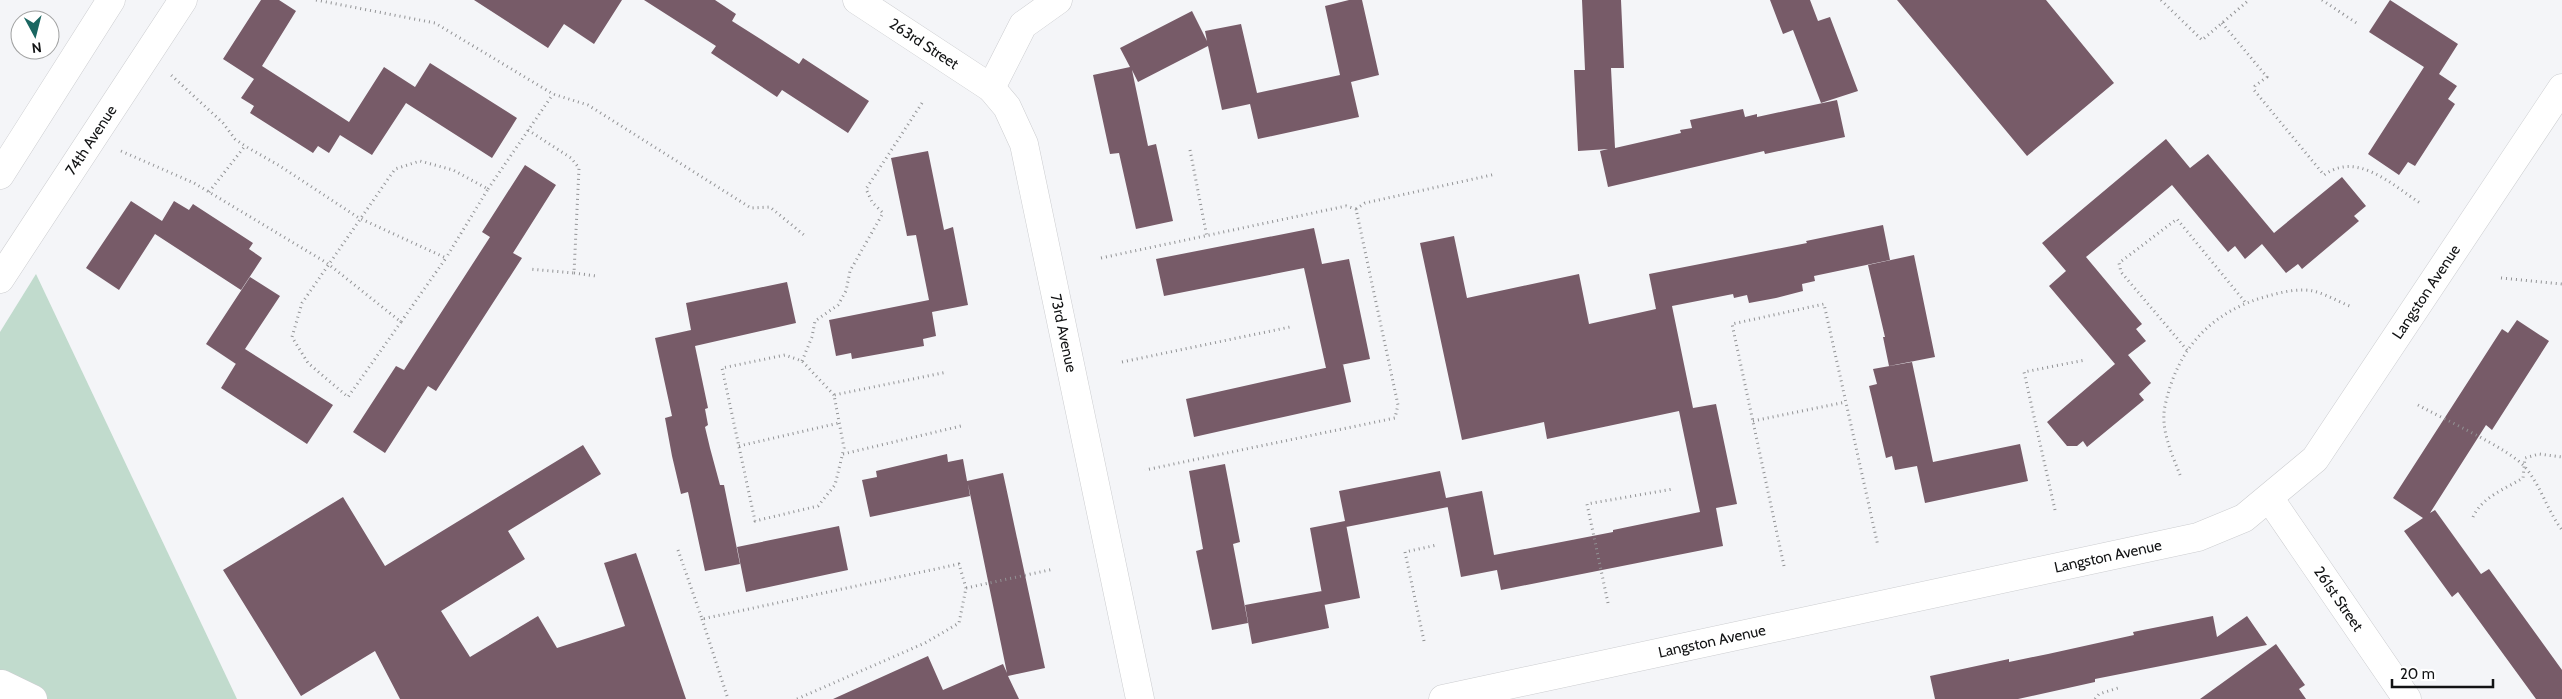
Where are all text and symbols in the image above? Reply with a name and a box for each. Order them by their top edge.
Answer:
north arrow [10,10,60,60]
street label: 263rd Street [886,15,962,73]
text: N [31,38,43,57]
street label: 74th Avenue [62,102,121,179]
street label: Langston Avenue [2388,241,2464,342]
street label: 73rd Avenue [1047,292,1081,374]
street label: Langston Avenue [2052,536,2164,577]
street label: 261st Street [2310,563,2367,635]
street label: Langston Avenue [1656,621,1768,662]
scale bar [2392,656,2493,688]
text: 20 m [2400,665,2435,683]

